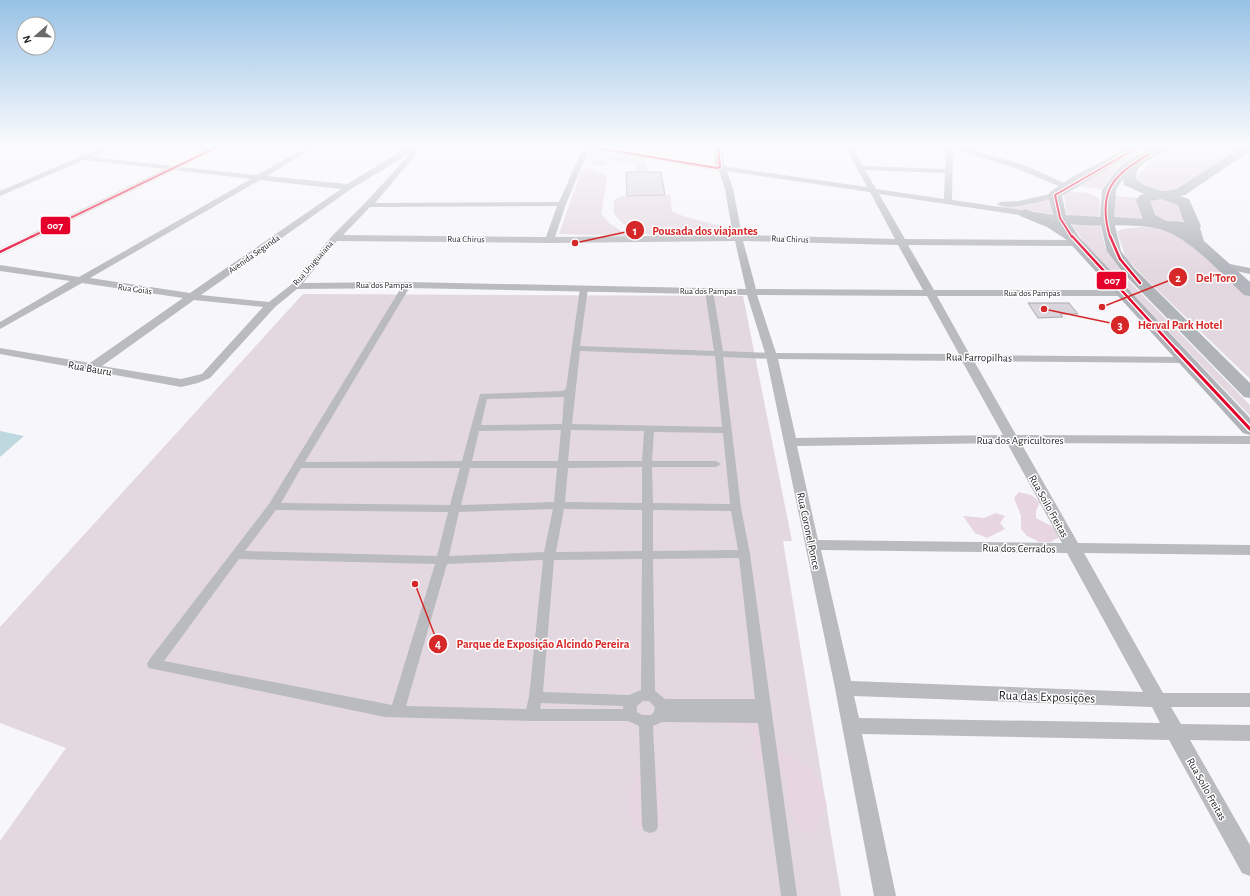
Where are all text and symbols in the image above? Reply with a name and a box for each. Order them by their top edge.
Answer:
north arrow [16,16,56,56]
text: N [21,34,34,45]
line badge: 007 [40,216,71,235]
callout: Pousada dos viajantes [625,218,766,242]
text: 007 [47,220,63,231]
text: 1 [633,225,637,237]
text: Pousada dos viajantes [652,225,758,238]
street label: Avenida Segunda [227,233,282,275]
street label: Rua Chirus [771,234,809,245]
street label: Rua Chirus [447,235,485,244]
street label: Rua Uruguaiana [292,239,335,287]
callout: Del'Toro [1168,265,1244,289]
line badge: 007 [1096,271,1127,290]
text: 2 [1175,272,1181,284]
text: Del'Toro [1196,272,1236,284]
text: 007 [1104,275,1120,286]
street label: Rua dos Pampas [356,281,412,290]
street label: Rua Goiás [117,283,153,296]
street label: Rua dos Pampas [680,287,736,296]
street label: Rua dos Pampas [1004,289,1060,298]
callout: Herval Park Hotel [1110,313,1230,337]
text: 3 [1117,319,1123,331]
text: Herval Park Hotel [1138,319,1222,331]
street label: Rua Farropilhas [946,351,1012,364]
street label: Rua Bauru [67,359,113,378]
street label: Rua dos Agricultores [976,435,1064,446]
street label: Rua Soilo Freitas [1027,473,1070,539]
street label: Rua Coronel Ponce [795,491,822,571]
street label: Rua dos Cerrados [982,542,1056,555]
callout: Parque de Exposição Alcindo Pereira [428,632,637,656]
text: 4 [435,638,441,650]
text: Parque de Exposição Alcindo Pereira [457,638,630,650]
street label: Rua das Exposições [999,689,1096,706]
street label: Rua Soilo Freitas [1185,756,1228,822]

